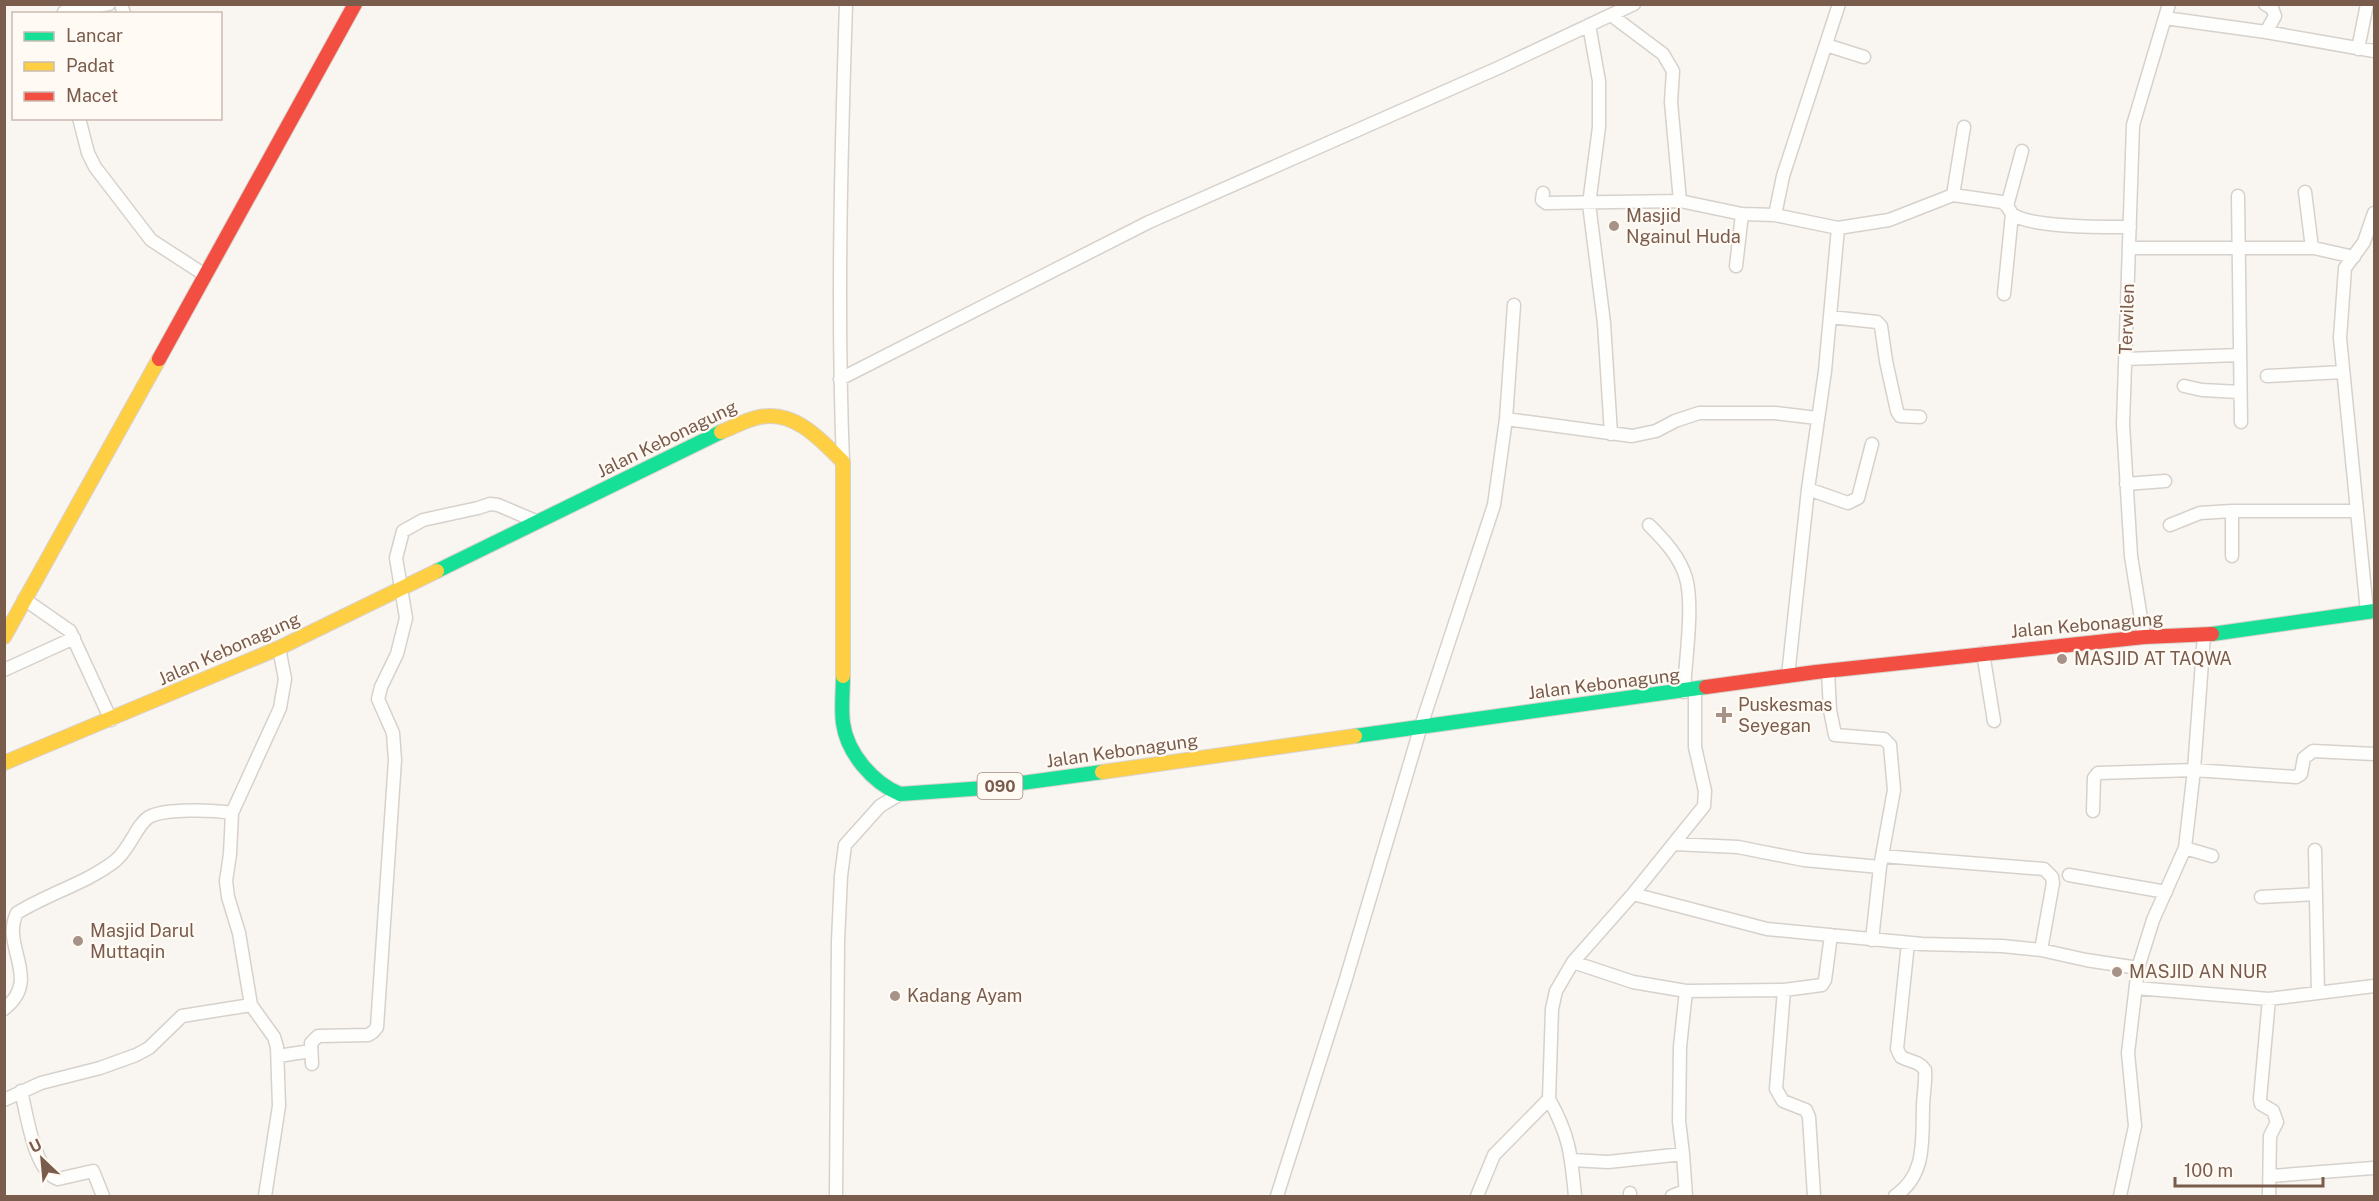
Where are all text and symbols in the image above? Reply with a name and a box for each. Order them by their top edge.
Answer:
legend [12,12,222,120]
text: Lancar [66,25,123,46]
text: Padat [66,55,115,76]
text: Macet [66,85,118,106]
place label: Masjid Ngainul Huda [1626,205,1741,247]
marker: Masjid Ngainul Huda [1607,219,1621,233]
street label: Terwilen [2115,283,2138,355]
street label: Jalan Kebonagung [593,396,740,482]
street label: Jalan Kebonagung [2010,607,2164,642]
street label: Jalan Kebonagung [154,608,303,689]
place label: MASJID AT TAQWA [2074,648,2232,669]
marker: MASJID AT TAQWA [2055,652,2069,666]
street label: Jalan Kebonagung [1527,664,1681,703]
place label: Puskesmas Seyegan [1738,694,1832,736]
marker: Puskesmas Seyegan [1715,706,1733,724]
street label: Jalan Kebonagung [1045,729,1199,772]
road number: 090 [978,773,1022,799]
place label: Masjid Darul Muttaqin [90,920,195,962]
marker: Masjid Darul Muttaqin [71,934,85,948]
place label: MASJID AN NUR [2129,961,2267,982]
marker: MASJID AN NUR [2110,965,2124,979]
place label: Kadang Ayam [907,985,1022,1006]
marker: Kadang Ayam [888,989,902,1003]
north arrow [12,1129,72,1189]
text: U [26,1135,45,1157]
scale bar [2175,1150,2324,1188]
text: 100 m [2184,1160,2233,1181]

